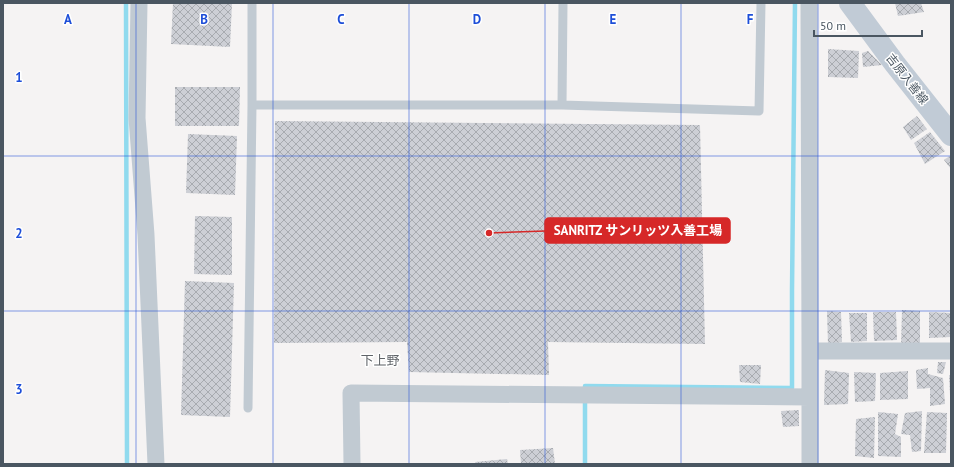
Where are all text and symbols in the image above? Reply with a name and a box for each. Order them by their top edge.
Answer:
text: A [64,11,72,28]
text: B [200,11,208,28]
text: C [337,11,345,28]
text: D [473,11,481,28]
text: E [610,11,617,28]
text: F [747,11,754,28]
scale bar [814,12,922,38]
text: 50 m [820,18,846,33]
street label: 吉原入善線 [883,50,932,107]
text: 1 [15,69,23,86]
callout: SANRITZ サンリッツ入善工場 [545,218,730,243]
text: SANRITZ サンリッツ入善工場 [554,222,722,239]
text: 2 [15,225,23,242]
district label: 下上野 [360,352,400,369]
text: 3 [15,381,23,398]

